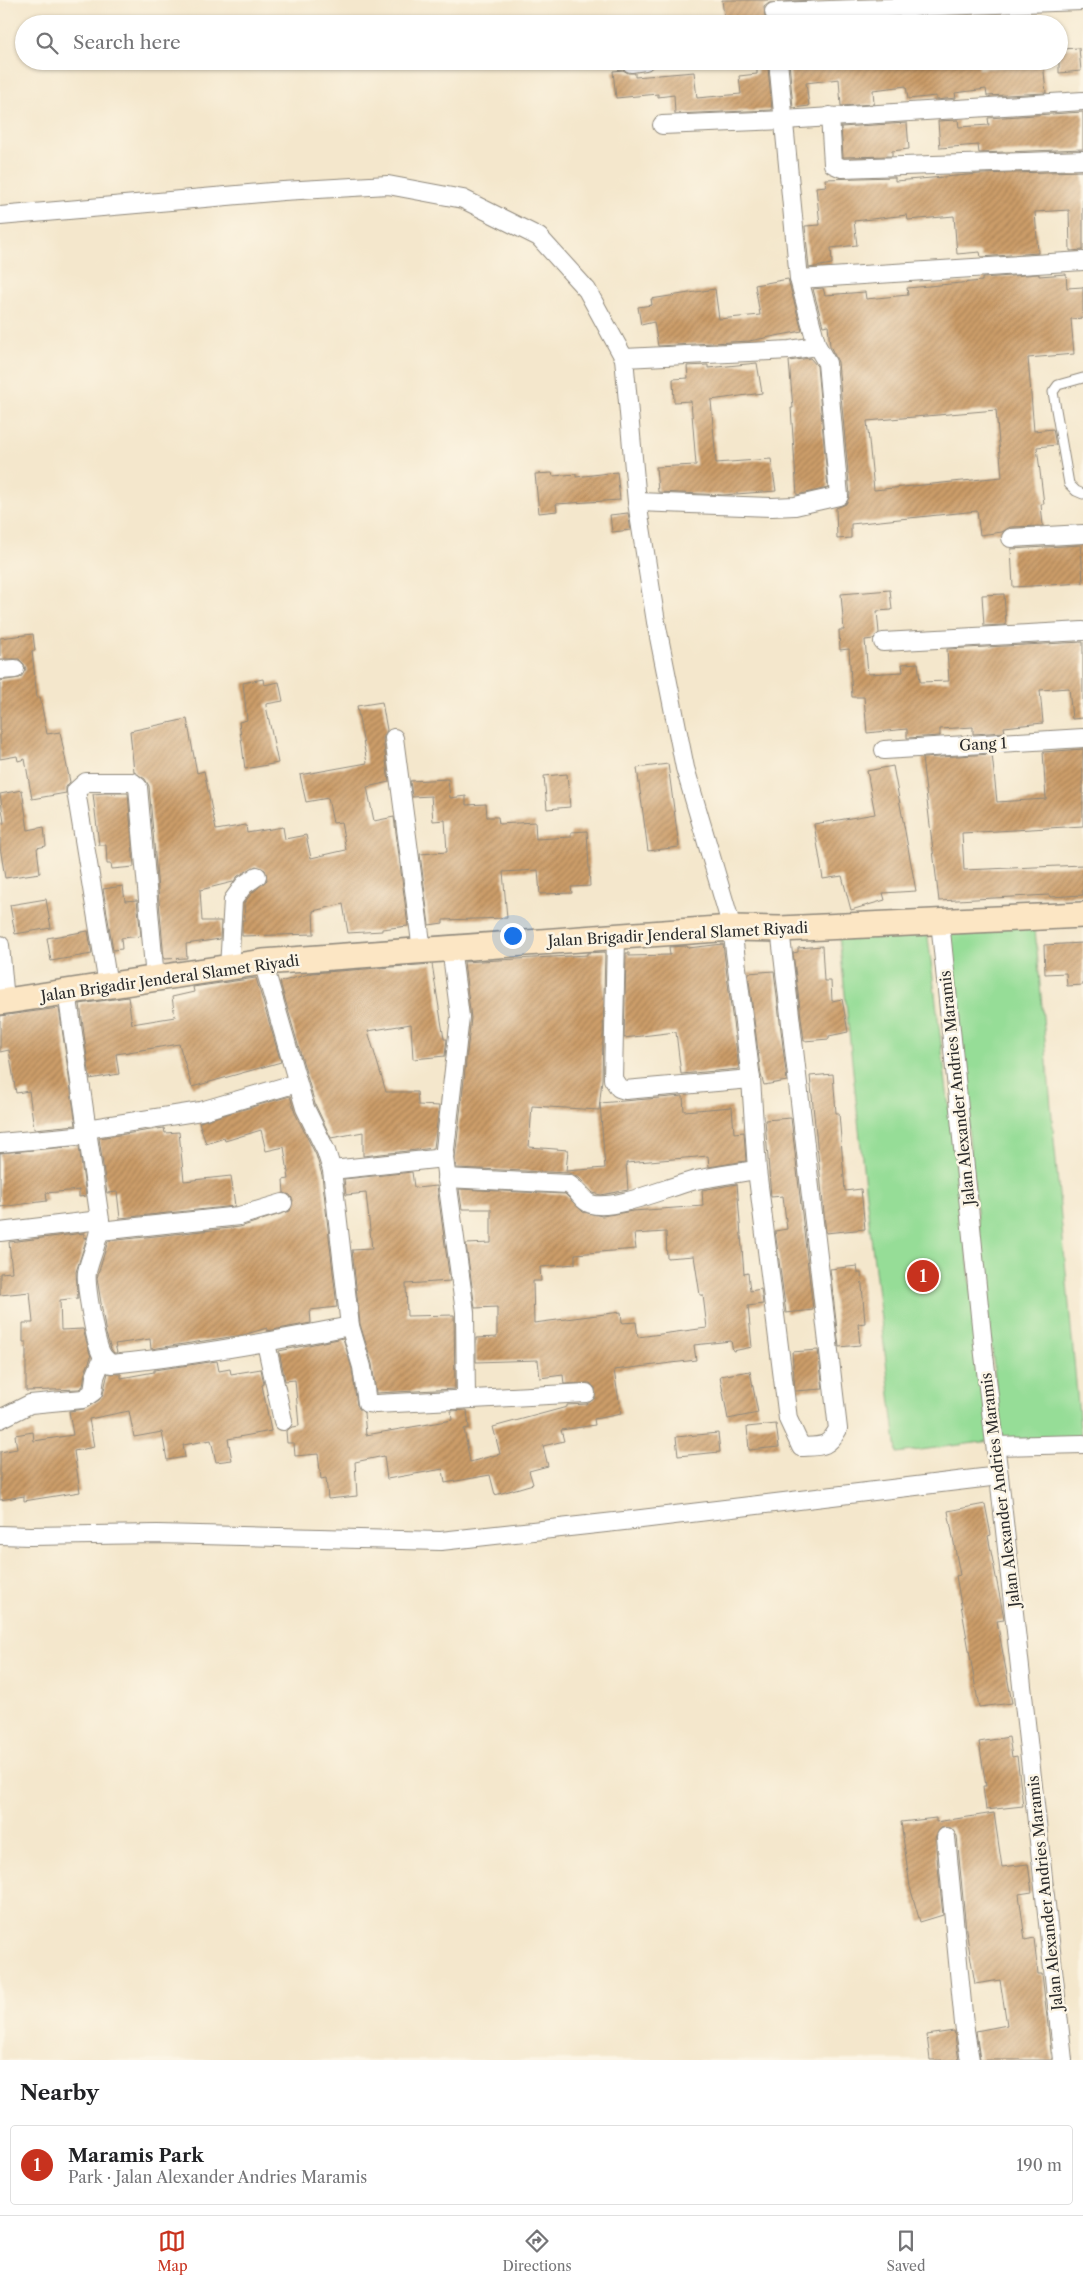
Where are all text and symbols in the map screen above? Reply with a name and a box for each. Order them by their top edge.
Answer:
search box [15,15,1068,70]
icon: search [33,29,61,57]
text: Search here [73,31,181,54]
street label: Gang 1 [959,733,1008,755]
street label: Jalan Brigadir Jenderal Slamet Riyadi [545,918,809,950]
your location [500,923,526,949]
street label: Jalan Brigadir Jenderal Slamet Riyadi [38,950,301,1006]
street label: Jalan Alexander Andries Maramis [935,970,979,1208]
pin: 1 [907,1257,939,1295]
street label: Jalan Alexander Andries Maramis [976,1372,1024,1610]
street label: Jalan Alexander Andries Maramis [1023,1775,1067,2013]
text: Nearby [20,2080,99,2105]
text: Maramis Park [68,2144,204,2167]
text: 1 [33,2155,41,2175]
text: 190 m [1017,2155,1062,2175]
text: Park · Jalan Alexander Andries Maramis [68,2167,367,2187]
tab: Map [157,2227,188,2275]
tab: Directions [502,2227,572,2275]
tab: Saved [887,2227,925,2275]

